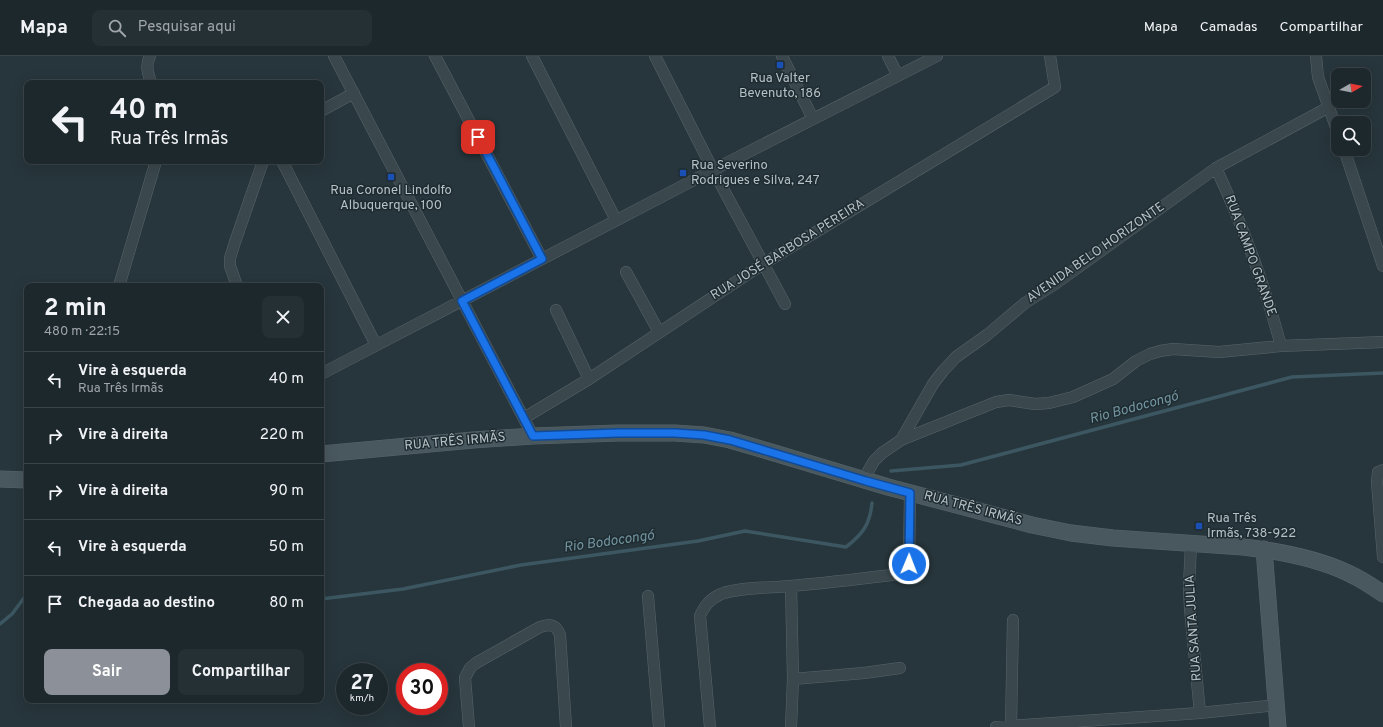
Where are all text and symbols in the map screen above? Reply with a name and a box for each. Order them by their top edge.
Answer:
search box [92,10,372,46]
text: Mapa [20,16,68,40]
icon: search [106,17,128,39]
text: Pesquisar aqui [138,18,236,37]
text: Mapa [1144,19,1178,36]
text: Camadas [1200,19,1258,36]
text: Compartilhar [1280,19,1363,36]
marker: Rua Valter Bevenuto, 186 [775,60,785,70]
north arrow [1331,68,1371,108]
map controls [1331,68,1371,156]
place label: Rua Valter Bevenuto, 186 [739,71,821,102]
text: 40 m [110,93,178,129]
icon: left [44,96,96,148]
button: search [1331,116,1371,156]
pin [461,120,495,154]
icon: arrive [467,126,489,148]
text: Rua Três Irmãs [110,128,228,151]
place label: Rua Severino Rodrigues e Silva, 247 [691,158,820,189]
marker: Rua Severino Rodrigues e Silva, 247 [678,168,688,178]
marker: Rua Coronel Lindolfo Albuquerque, 100 [386,172,396,182]
place label: Rua Coronel Lindolfo Albuquerque, 100 [330,183,452,214]
street label: RUA CAMPO GRANDE [1221,193,1279,319]
street label: RUA JOSÉ BARBOSA PEREIRA [707,194,868,304]
street label: AVENIDA BELO HORIZONTE [1024,199,1168,307]
text: 2 min [44,294,107,324]
button: close [262,296,304,338]
text: 480 m · 22:15 [44,324,120,340]
text: Vire à esquerda [78,362,187,381]
icon: left [44,369,66,391]
text: 40 m [269,370,304,389]
text: Rua Três Irmãs [78,381,163,397]
water label: Rio Bodocongó [1088,388,1182,428]
icon: right [44,425,66,447]
text: Vire à direita [78,426,168,445]
text: 220 m [260,426,304,445]
street label: RUA TRÊS IRMÃS [404,428,506,454]
icon: right [44,481,66,503]
text: Vire à direita [78,482,168,501]
text: 90 m [269,482,304,501]
street label: RUA TRÊS IRMÃS [922,486,1025,530]
place label: Rua Três Irmãs, 738-922 [1207,511,1296,542]
marker: Rua Três Irmãs, 738-922 [1194,521,1204,531]
water label: Rio Bodocongó [563,527,657,557]
icon: left [44,537,66,559]
text: Vire à esquerda [78,538,187,557]
text: 50 m [269,538,304,557]
position arrow [888,543,930,585]
street label: RUA SANTA JULIA [1182,574,1206,682]
icon: arrive [44,593,66,615]
text: Chegada ao destino [78,594,215,613]
text: 80 m [269,594,304,613]
button: Sair [44,649,170,695]
button: Compartilhar [178,649,304,695]
speed limit sign: 30 [396,663,448,715]
text: 27 [351,671,373,697]
text: km/h [350,692,374,705]

